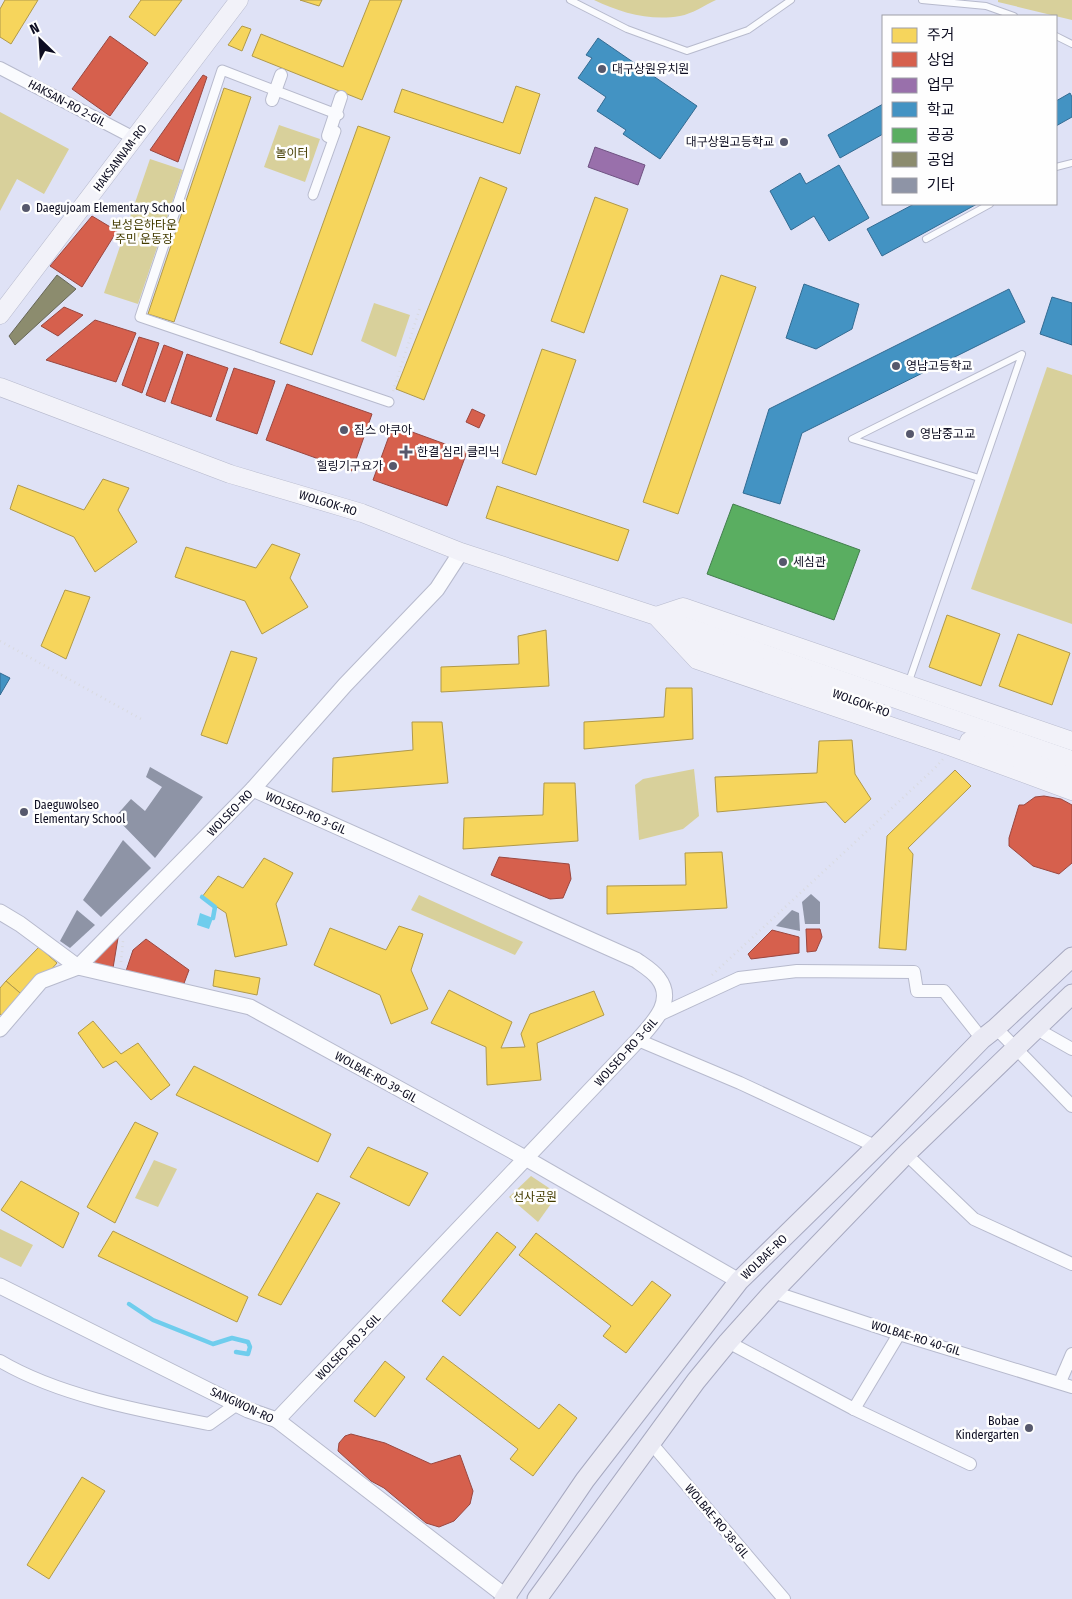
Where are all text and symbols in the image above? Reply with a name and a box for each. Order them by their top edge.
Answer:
north arrow [15,15,65,65]
legend [882,15,1057,205]
text: N [27,19,42,38]
text: 주거 [927,26,955,44]
text: 상업 [927,51,955,69]
place label: 대구상원유치원 [612,62,689,76]
marker: 대구상원유치원 [596,63,608,75]
text: 업무 [927,76,955,94]
street label: HAKSAN-RO 2-GIL [26,77,109,130]
text: 학교 [927,101,955,119]
street label: HAKSANNAM-RO [90,122,150,194]
text: 공공 [927,126,955,144]
place label: 대구상원고등학교 [686,135,774,149]
marker: 대구상원고등학교 [778,136,790,148]
park label: 놀이터 [275,146,309,160]
text: 공업 [927,151,955,169]
text: 기타 [927,176,955,194]
place label: Daegujoam Elementary School [36,201,185,215]
marker: Daegujoam Elementary School [20,202,32,214]
park label: 보성은하타운 주민 운동장 [111,218,177,246]
place label: 영남고등학교 [906,359,972,373]
marker: 영남고등학교 [890,360,902,372]
place label: 짐스 아쿠아 [354,423,412,437]
marker: 짐스 아쿠아 [338,424,350,436]
place label: 영남중고교 [920,427,975,441]
marker: 영남중고교 [904,428,916,440]
marker: 한결 심리 클리닉 [399,445,413,459]
place label: 한결 심리 클리닉 [417,445,500,459]
place label: 힐링기구요가 [317,459,383,473]
marker: 힐링기구요가 [387,460,399,472]
street label: WOLGOK-RO [297,488,359,518]
place label: 세심관 [793,555,826,569]
marker: 세심관 [777,556,789,568]
street label: WOLGOK-RO [830,686,892,720]
street label: WOLSEO-RO [204,787,256,839]
street label: WOLSEO-RO 3-GIL [263,789,349,837]
place label: Daeguwolseo Elementary School [34,798,125,826]
marker: Daeguwolseo Elementary School [18,806,30,818]
street label: WOLSEO-RO 3-GIL [592,1014,661,1089]
street label: WOLBAE-RO 39-GIL [332,1049,420,1106]
park label: 선사공원 [513,1190,557,1204]
street label: WOLBAE-RO [738,1232,790,1282]
street label: WOLSEO-RO 3-GIL [313,1310,384,1383]
street label: WOLBAE-RO 40-GIL [869,1318,963,1359]
street label: SANGWON-RO [208,1384,276,1426]
place label: Bobae Kindergarten [955,1414,1019,1442]
marker: Bobae Kindergarten [1023,1422,1035,1434]
street label: WOLBAE-RO 38-GIL [682,1481,753,1561]

